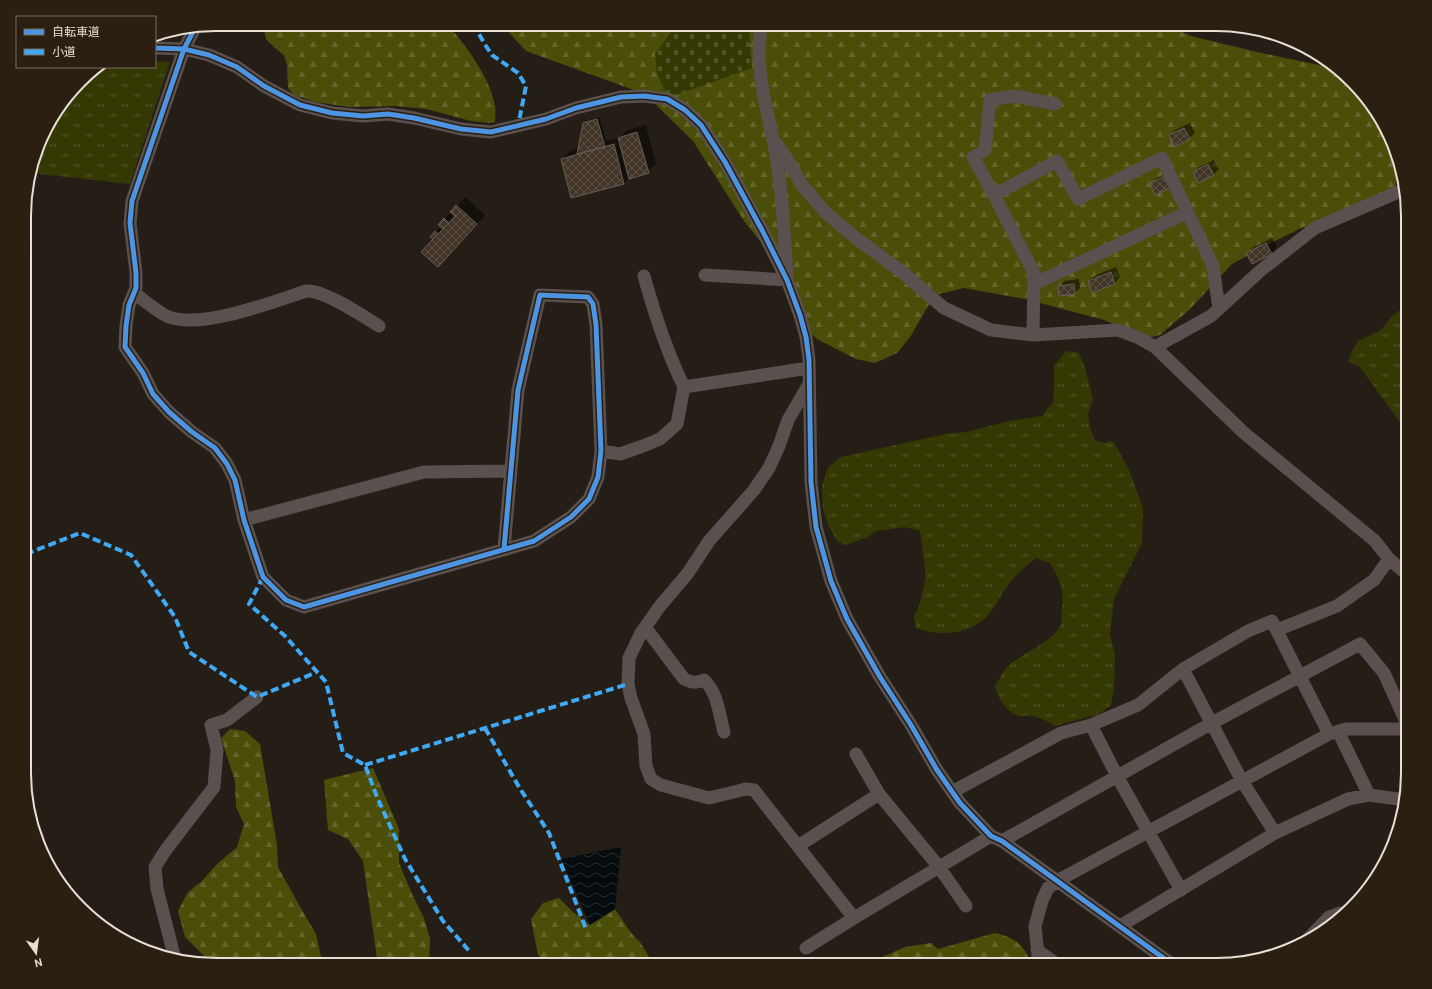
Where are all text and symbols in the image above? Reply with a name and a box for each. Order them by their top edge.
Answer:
legend [16,16,156,68]
text: 自転車道 [52,24,100,39]
text: 小道 [52,44,76,59]
north arrow [16,933,56,973]
text: N [33,955,44,970]

